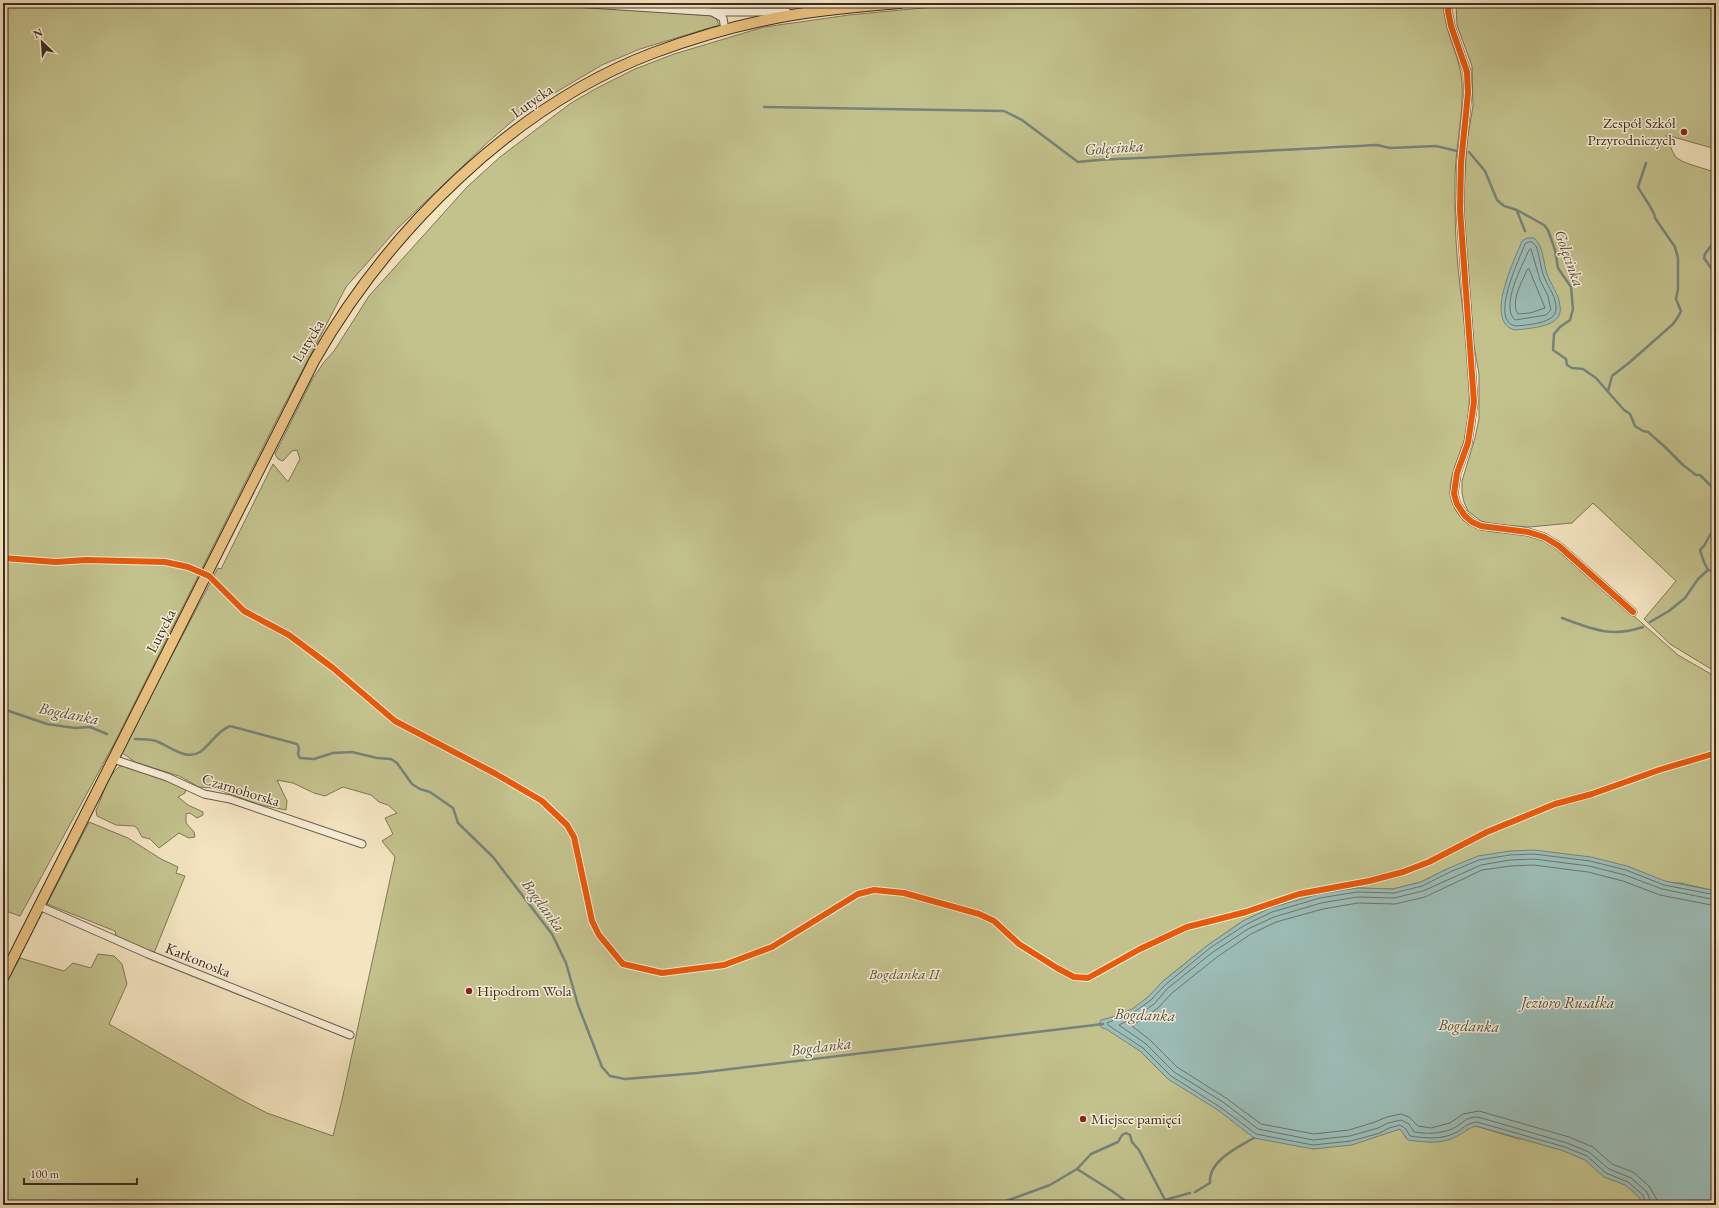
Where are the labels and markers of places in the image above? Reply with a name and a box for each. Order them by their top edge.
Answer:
place label: Zespół Szkół Przyrodniczych [1587,113,1676,149]
marker: Zespół Szkół Przyrodniczych [1679,127,1689,137]
place label: Hipodrom Wola [477,981,572,1000]
marker: Hipodrom Wola [464,986,474,996]
place label: Miejsce pamięci [1091,1109,1181,1128]
marker: Miejsce pamięci [1078,1114,1088,1124]

